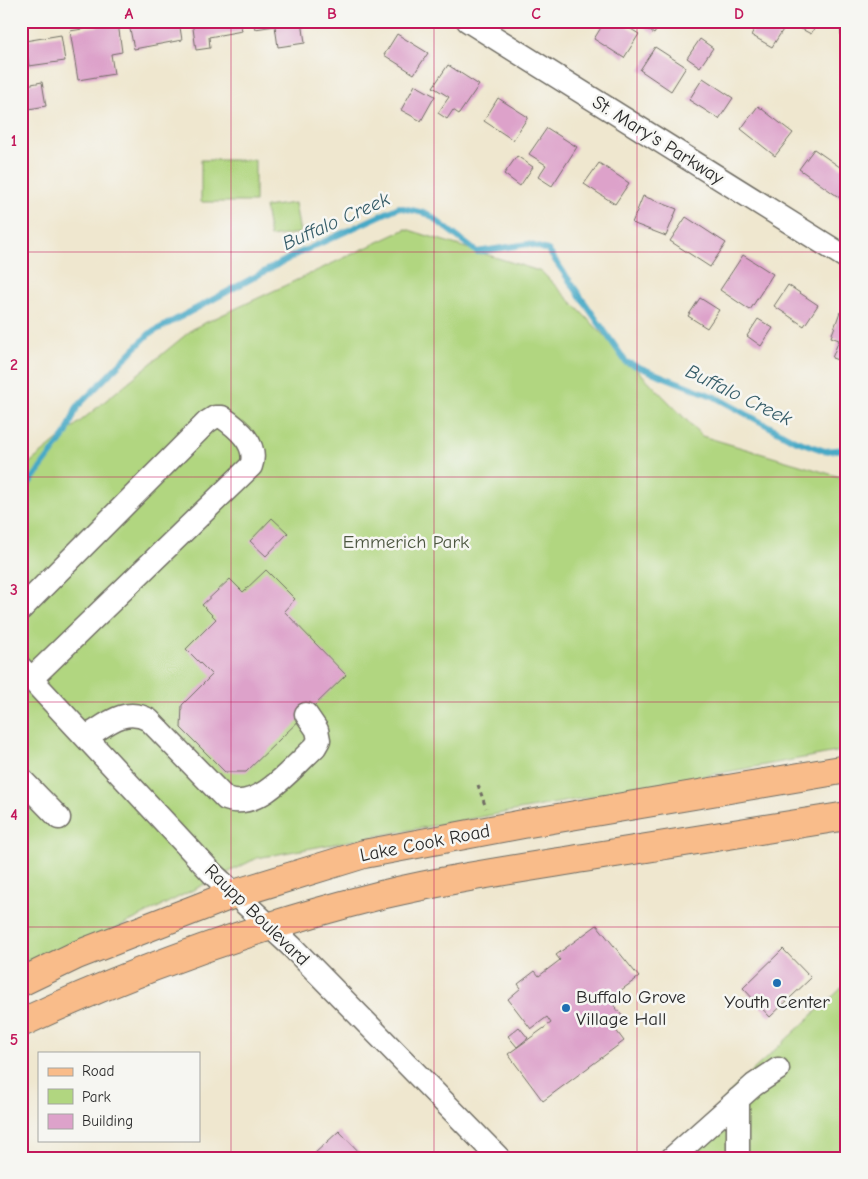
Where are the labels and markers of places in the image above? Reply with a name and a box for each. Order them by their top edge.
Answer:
marker: Youth Center [771,977,783,989]
place label: Buffalo Grove Village Hall [576,986,686,1030]
place label: Youth Center [724,991,830,1013]
marker: Buffalo Grove Village Hall [560,1002,572,1014]

